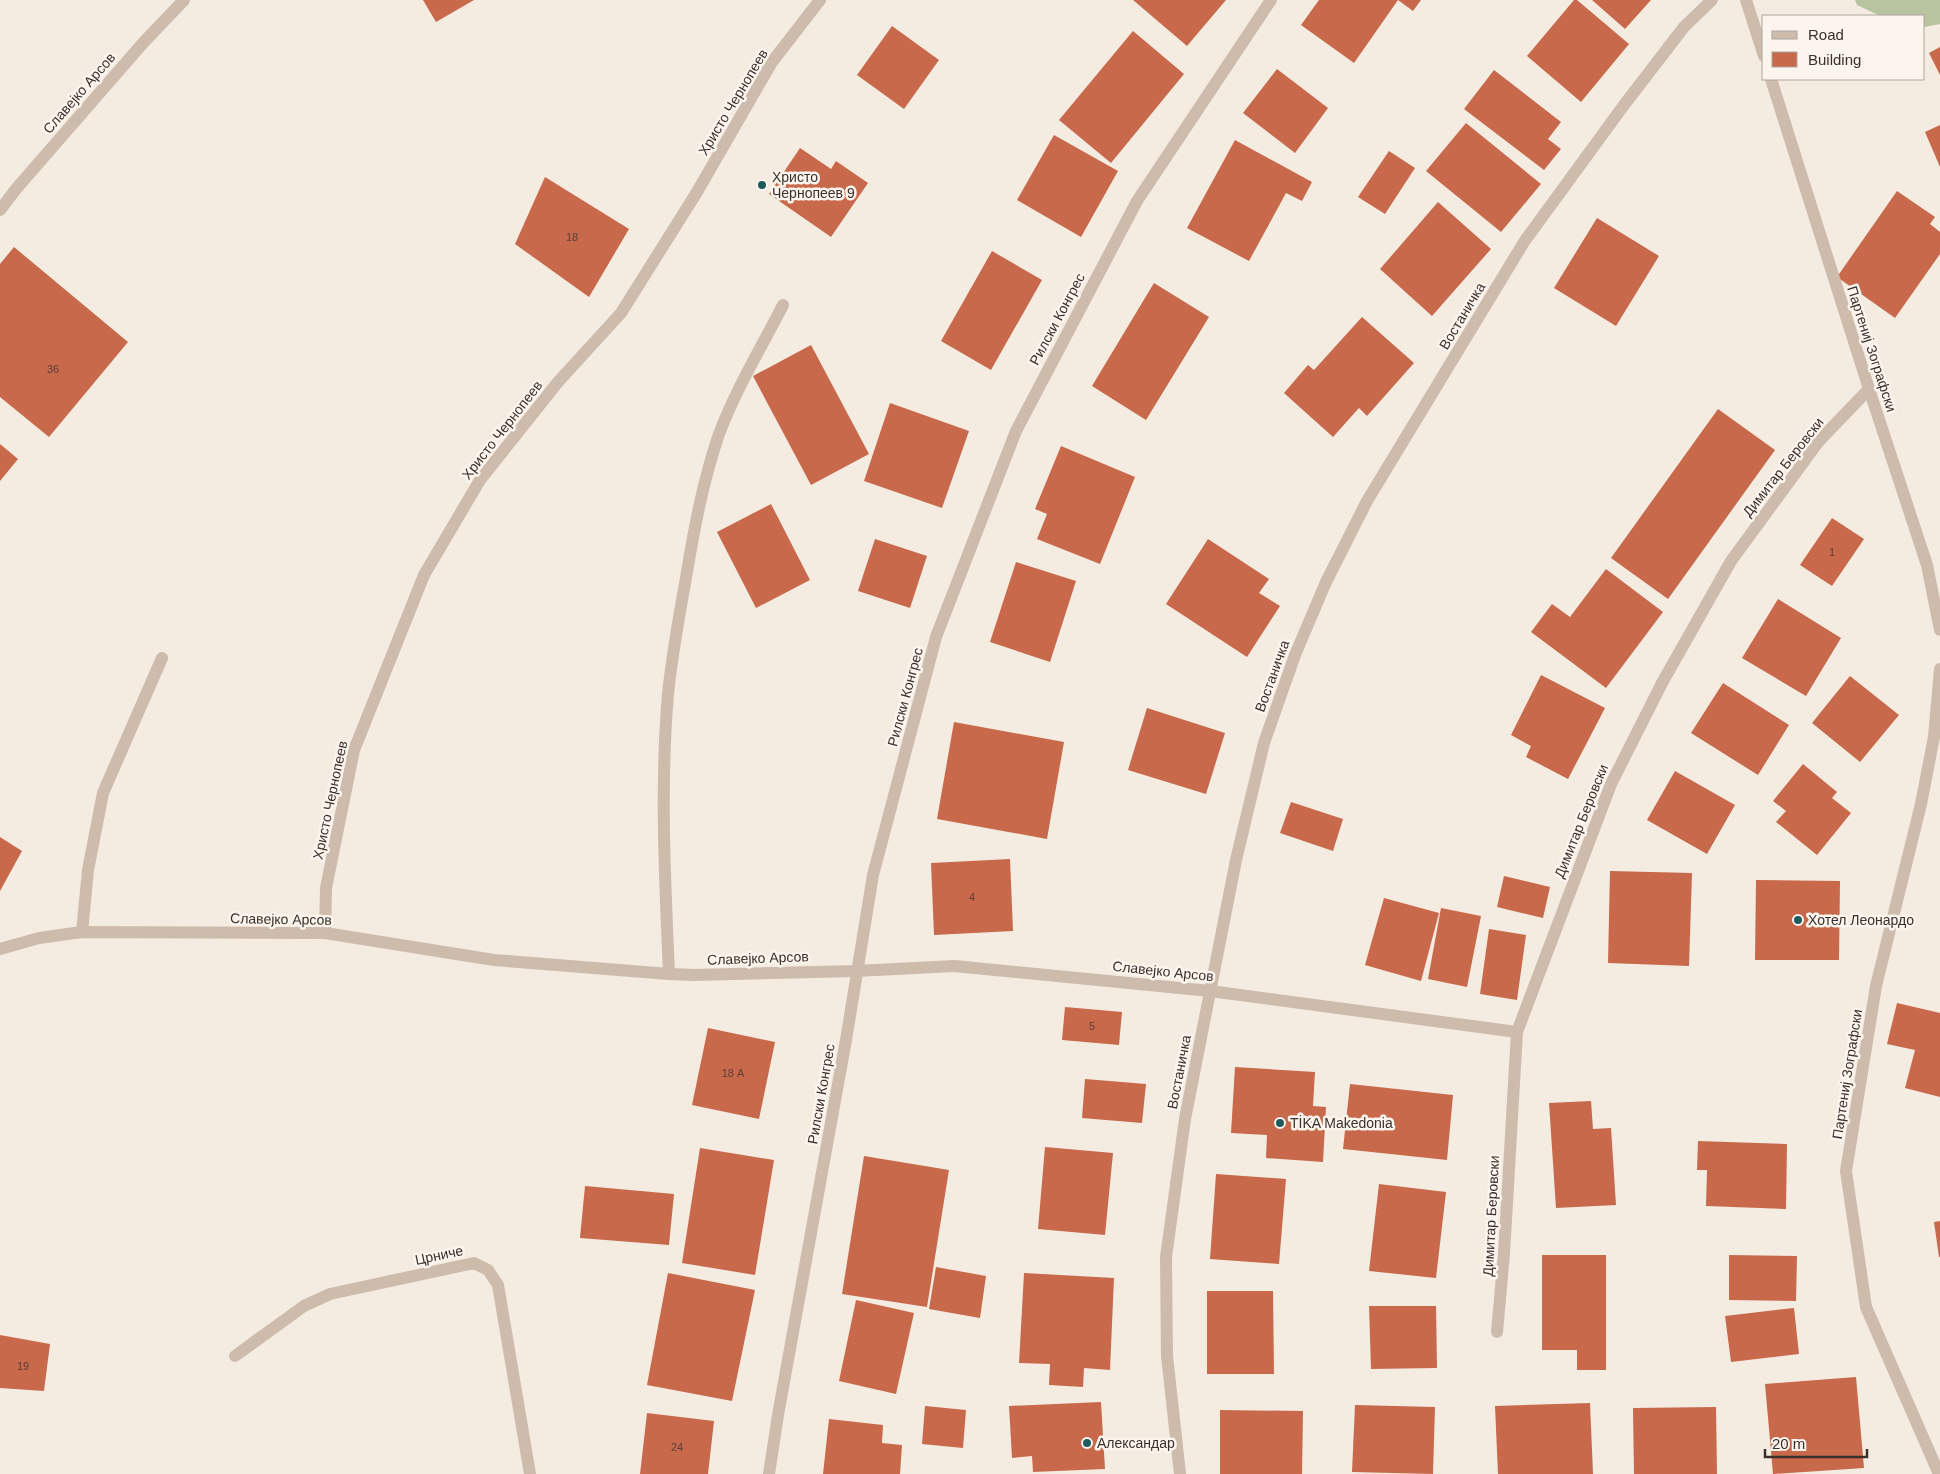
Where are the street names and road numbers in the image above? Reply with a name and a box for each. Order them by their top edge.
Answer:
street label: Христо Чернопеев [695,46,771,158]
street label: Славејко Арсов [40,49,118,137]
street label: Рилски Конгрес [1026,270,1088,368]
street label: Востаничка [1436,279,1488,352]
street label: Партениј Зографски [1844,284,1900,414]
street label: Христо Чернопеев [458,377,546,483]
street label: Димитар Беровски [1739,414,1827,520]
street label: Востаничка [1252,638,1292,714]
street label: Рилски Конгрес [884,646,926,748]
street label: Христо Чернопеев [310,739,350,861]
street label: Димитар Беровски [1551,762,1611,880]
street label: Славејко Арсов [230,910,332,928]
street label: Славејко Арсов [707,948,809,968]
street label: Славејко Арсов [1112,958,1214,984]
street label: Партениј Зографски [1829,1008,1865,1140]
street label: Востаничка [1164,1033,1194,1110]
street label: Рилски Конгрес [804,1043,838,1145]
street label: Димитар Беровски [1480,1155,1502,1277]
street label: Црниче [413,1242,465,1268]

